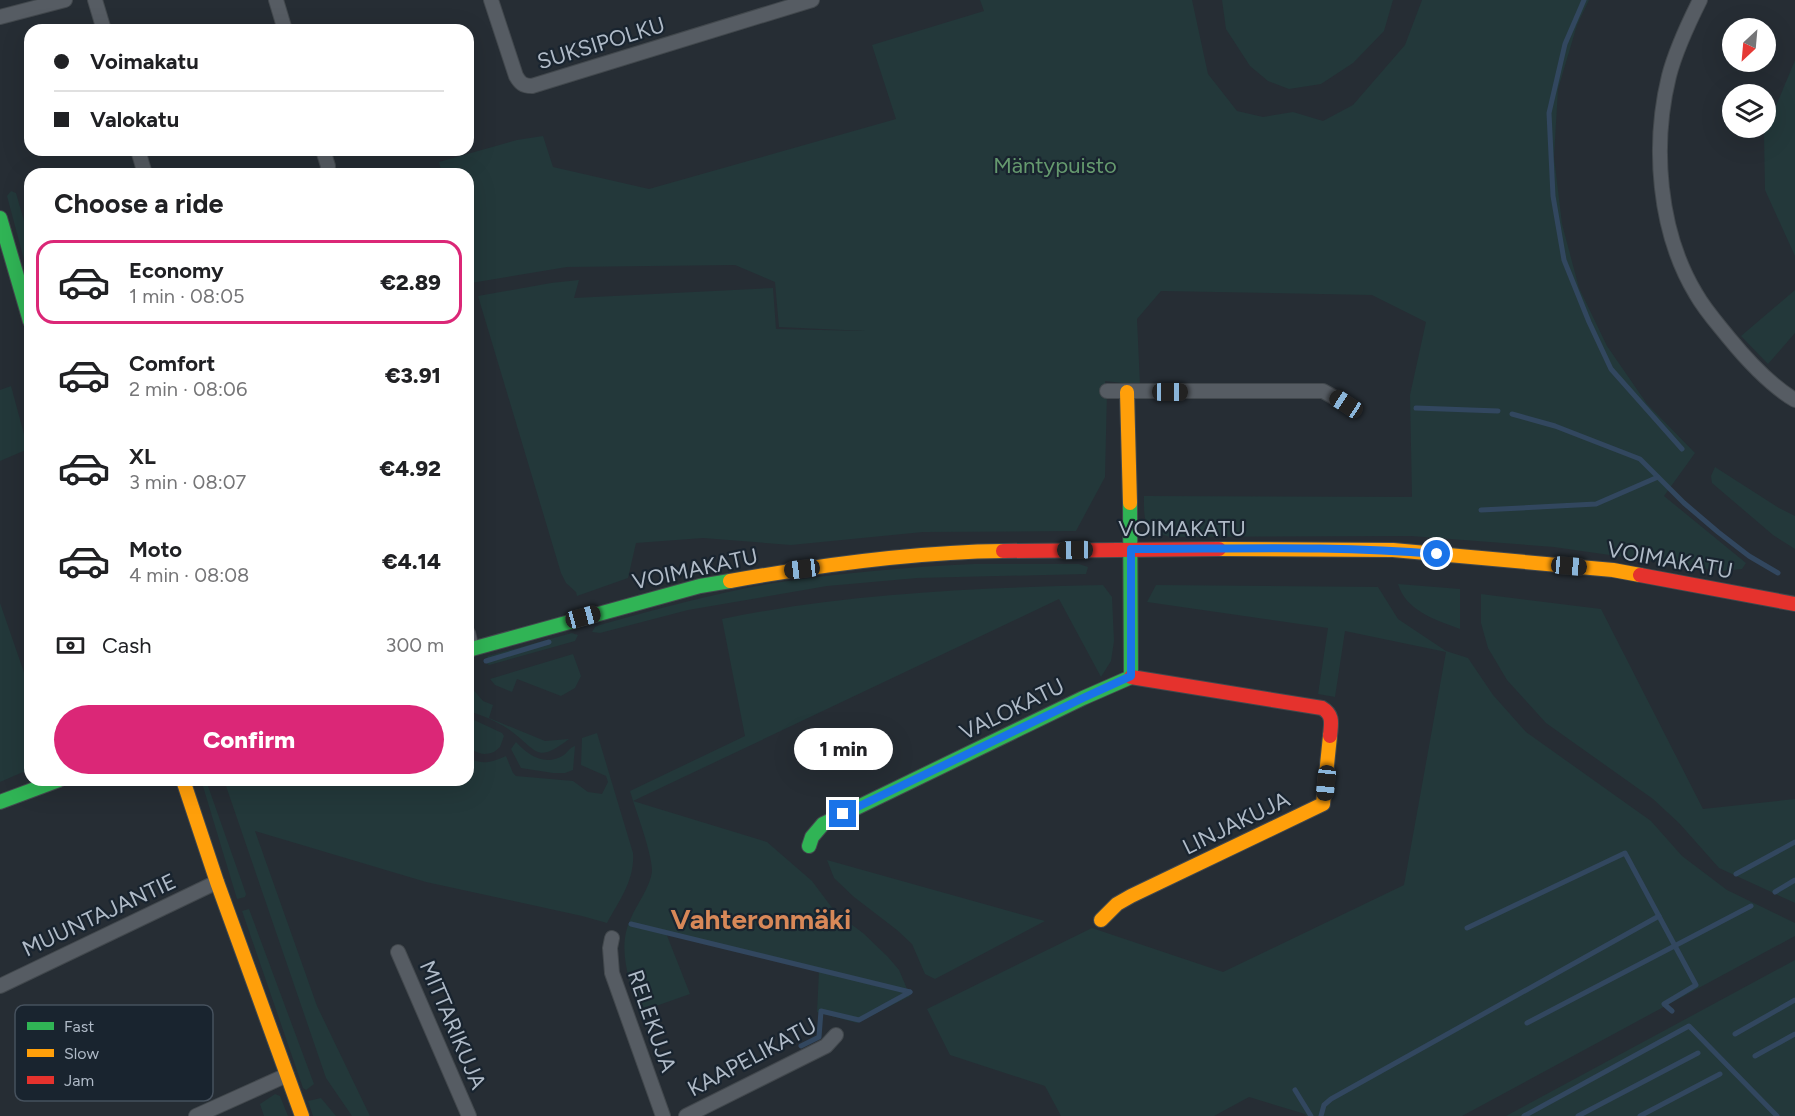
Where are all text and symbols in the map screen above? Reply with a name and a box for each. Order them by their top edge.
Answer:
street label: SUKSIPOLKU [534,11,668,75]
north arrow [1722,18,1776,72]
map controls [1722,18,1776,138]
text: Voimakatu [90,48,199,75]
button: layers [1722,84,1776,138]
text: Valokatu [90,106,179,133]
park label: Mäntypuisto [993,152,1117,179]
text: Choose a ride [54,187,223,220]
icon: car [57,255,111,309]
text: Economy [129,257,224,284]
text: €2.89 [380,269,441,296]
text: 1 min · 08:05 [129,284,244,308]
icon: car [57,348,111,402]
text: Comfort [129,350,215,377]
text: €3.91 [385,362,441,389]
text: 2 min · 08:06 [129,377,247,401]
car [1152,383,1188,401]
car [1326,387,1366,421]
icon: car [57,441,111,495]
text: XL [129,443,156,470]
text: €4.92 [380,455,441,482]
text: 3 min · 08:07 [129,470,246,494]
street label: VOIMAKATU [1118,515,1246,542]
icon: car [57,534,111,588]
text: Moto [129,536,182,563]
street label: VOIMAKATU [1605,536,1735,584]
route start [1423,540,1450,567]
car [1057,541,1093,559]
street label: VOIMAKATU [630,543,760,595]
text: €4.14 [382,548,441,575]
car [1550,555,1588,577]
car [783,558,821,580]
text: 4 min · 08:08 [129,563,249,587]
car [563,604,603,630]
icon: cash [54,629,87,662]
text: Cash [102,632,152,659]
text: 300 m [386,633,444,657]
street label: VALOKATU [955,672,1069,746]
button: Confirm [54,705,444,774]
callout: 1 min [794,727,892,769]
text: 1 min [820,737,867,761]
car [1315,764,1337,802]
street label: LINJAKUJA [1178,785,1294,861]
route end [829,800,856,827]
street label: MUUNTAJANTIE [18,868,180,962]
district label: Vahteronmäki [671,902,851,936]
street label: MITTARIKUJA [414,957,492,1094]
street label: RELEKUJA [622,966,682,1076]
legend [15,1005,213,1101]
street label: KAAPELIKATU [683,1012,821,1102]
text: Fast [64,1017,94,1036]
text: Slow [64,1044,99,1063]
text: Jam [64,1071,94,1090]

